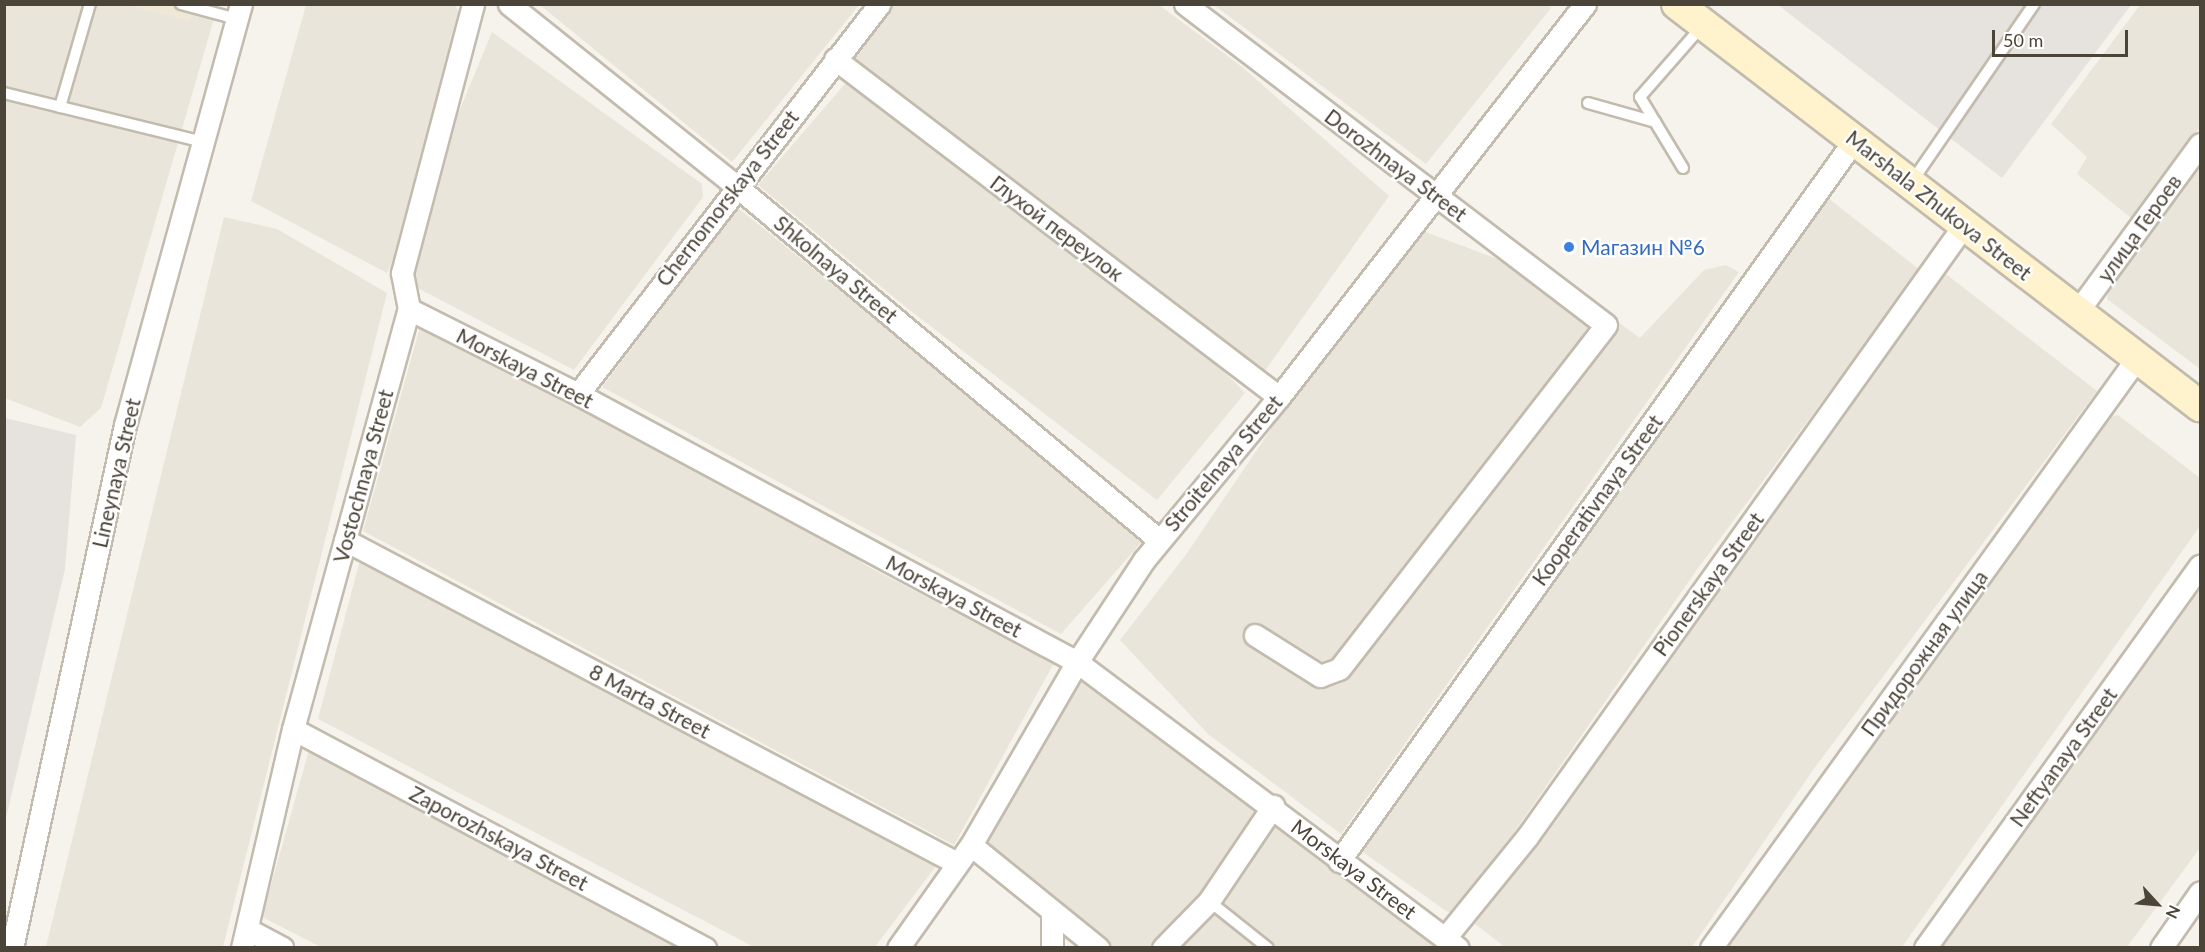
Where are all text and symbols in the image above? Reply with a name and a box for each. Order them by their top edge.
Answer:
scale bar [1995,18,2132,56]
text: 50 m [2003,29,2043,51]
street label: Dorozhnaya Street [1320,103,1472,227]
street label: Chernomorskaya Street [650,105,804,291]
street label: Marshala Zhukova Street [1841,125,2037,285]
street label: улица Героев [2092,169,2186,287]
street label: Глухой переулок [985,170,1129,286]
street label: Shkolnaya Street [769,210,903,328]
place label: Магазин №6 [1581,234,1705,260]
marker: Магазин №6 [1562,240,1576,254]
street label: Morskaya Street [452,323,598,413]
street label: Vostochnaya Street [328,387,398,565]
street label: Stroitelnaya Street [1159,390,1287,536]
street label: Lineynaya Street [87,396,145,550]
street label: Kooperativnaya Street [1527,410,1667,590]
street label: Pionerskaya Street [1647,507,1769,661]
street label: Morskaya Street [882,550,1026,642]
street label: Придорожная улица [1855,565,1993,741]
street label: 8 Marta Street [585,659,715,743]
street label: Neftyanaya Street [2004,683,2122,831]
street label: Zaporozhskaya Street [405,780,593,896]
street label: Morskaya Street [1286,814,1422,924]
north arrow [2127,874,2187,934]
text: N [2162,902,2185,922]

